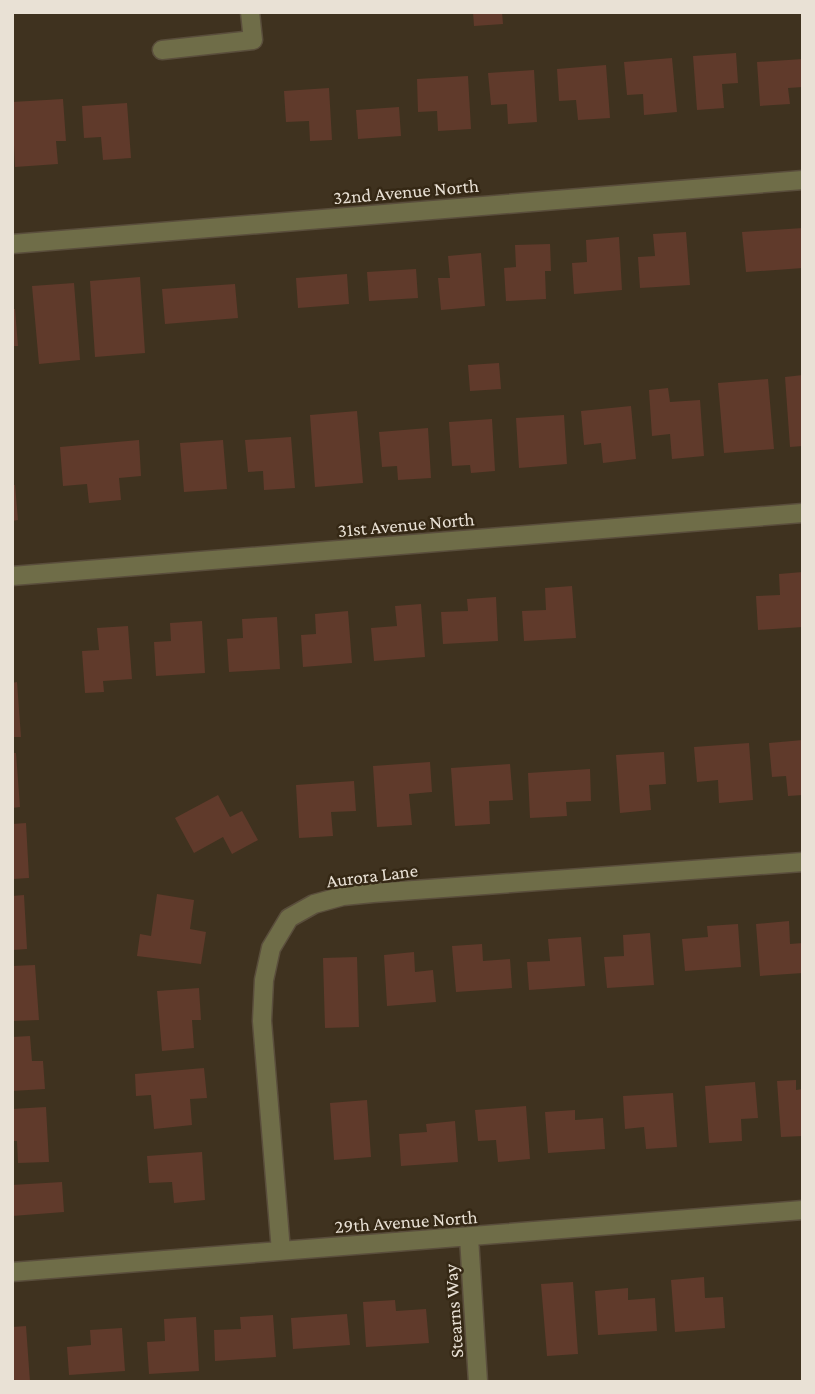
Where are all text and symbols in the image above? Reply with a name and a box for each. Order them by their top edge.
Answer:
street label: 32nd Avenue North [332,175,480,208]
street label: 31st Avenue North [337,508,475,541]
street label: Aurora Lane [325,859,419,892]
street label: 29th Avenue North [334,1206,478,1237]
street label: Stearns Way [440,1263,467,1359]

